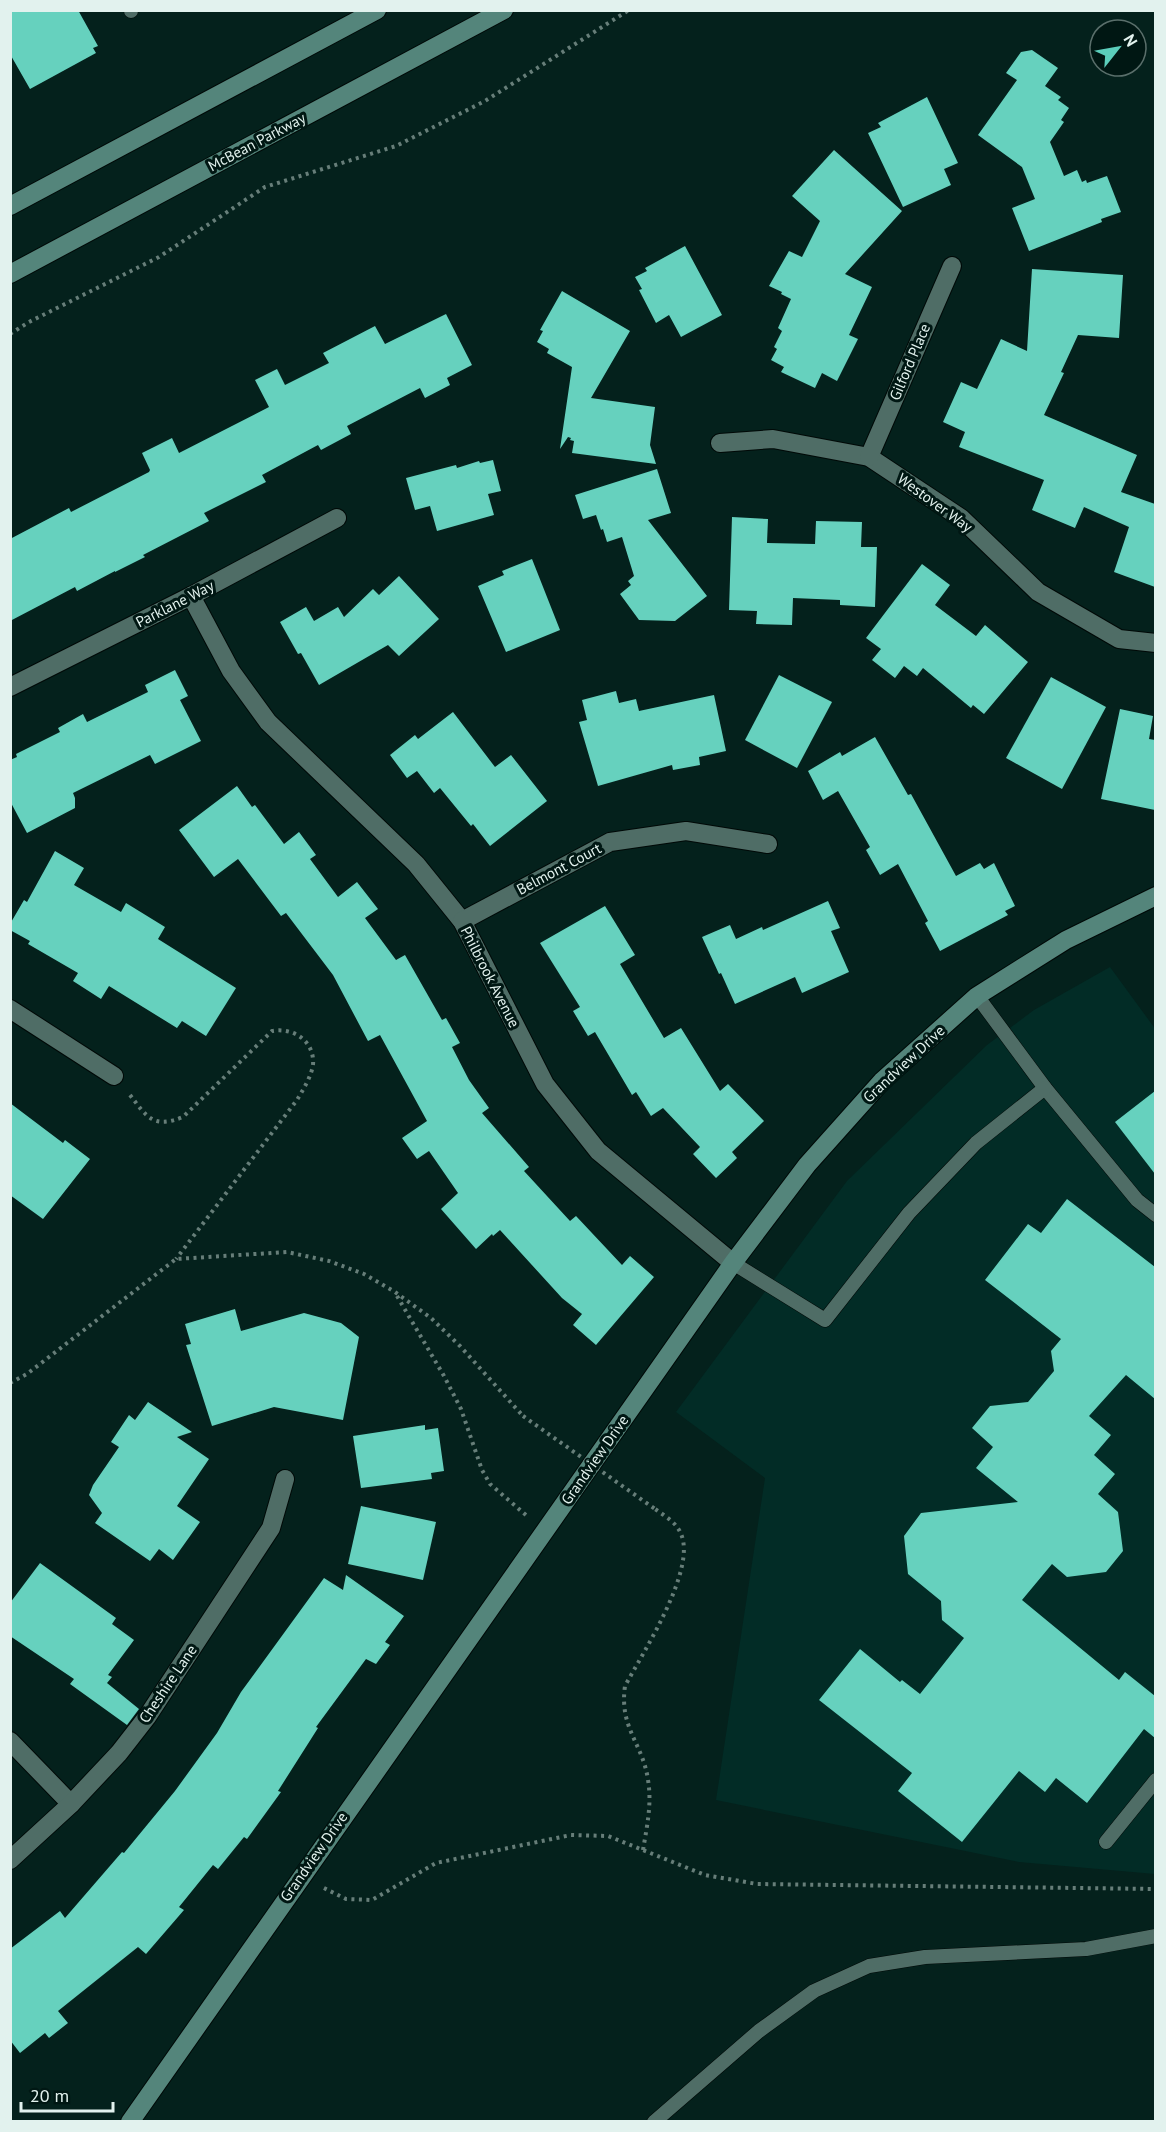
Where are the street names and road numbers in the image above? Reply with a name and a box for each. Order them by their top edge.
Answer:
street label: McBean Parkway [205,108,309,175]
street label: Gilford Place [885,321,934,403]
street label: Westover Way [894,469,977,536]
street label: Parklane Way [133,576,217,631]
street label: Belmont Court [513,838,604,899]
street label: Philbrook Avenue [457,923,524,1031]
street label: Grandview Drive [859,1021,949,1106]
street label: Grandview Drive [557,1411,632,1508]
street label: Cheshire Lane [134,1641,201,1727]
street label: Grandview Drive [276,1808,351,1905]

